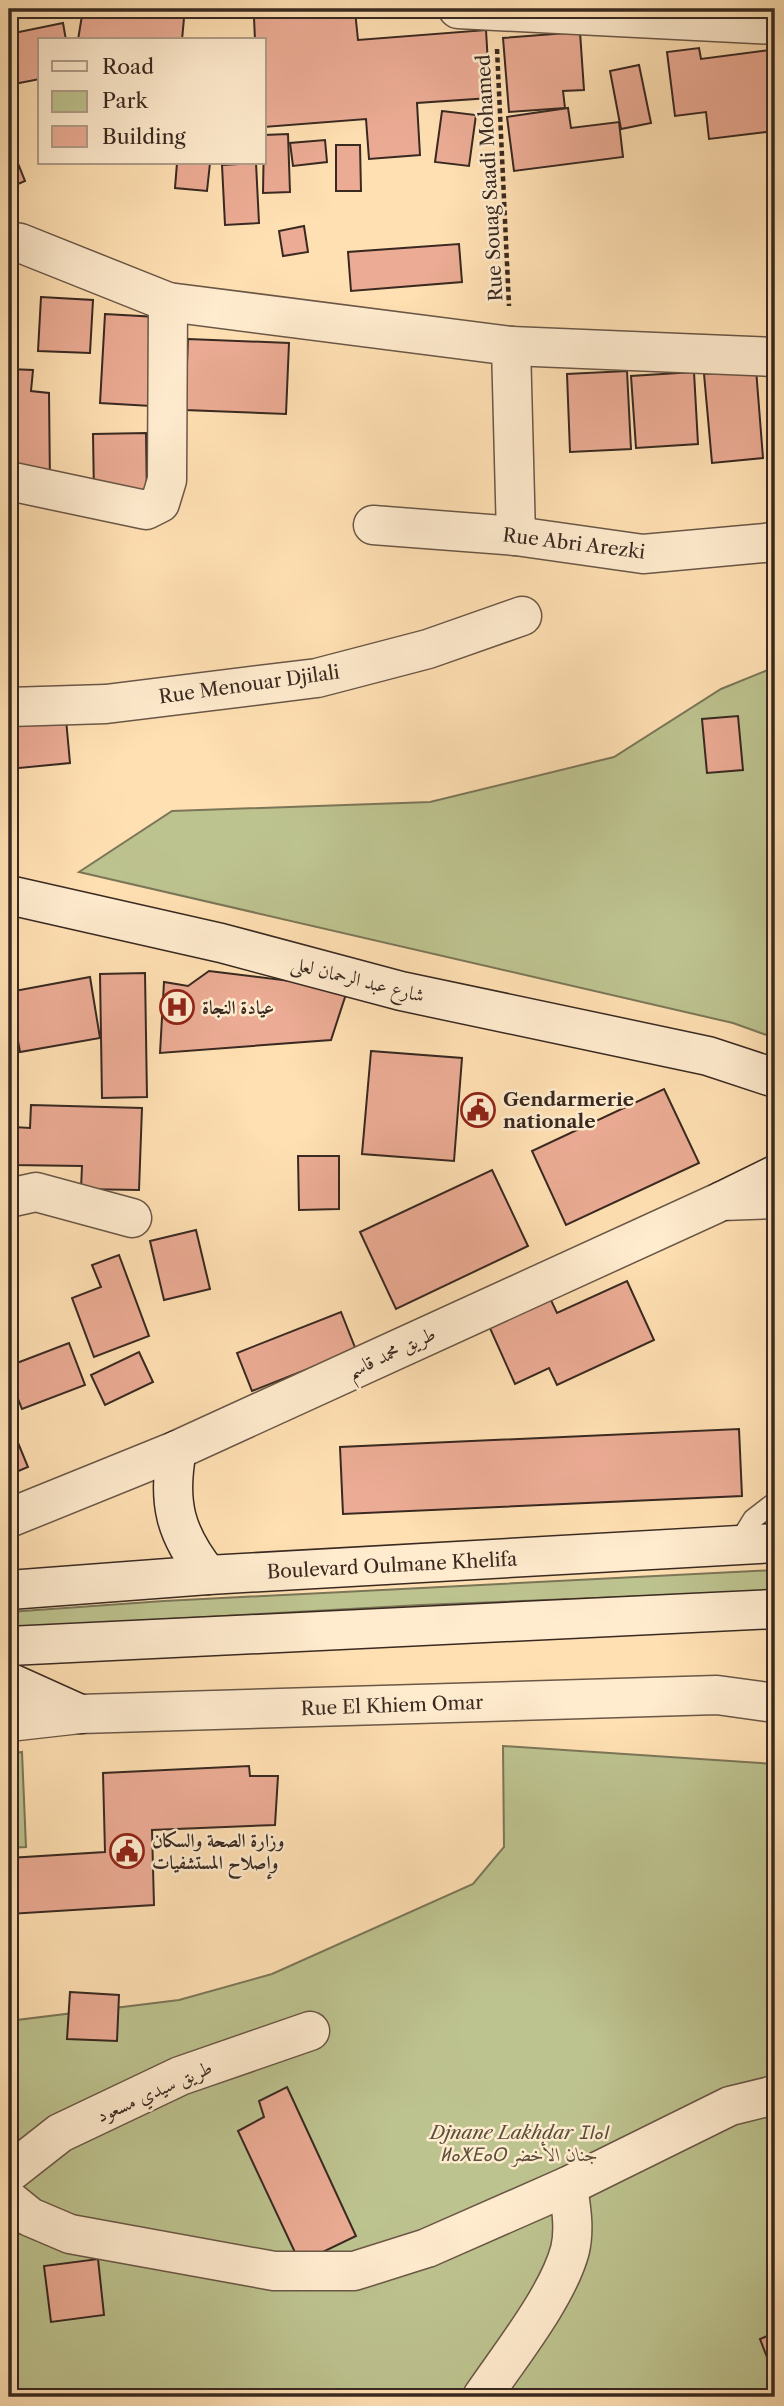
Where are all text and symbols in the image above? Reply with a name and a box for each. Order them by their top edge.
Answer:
legend [38,38,266,164]
text: Road [102,54,154,79]
street label: Rue Souag Saadi Mohamed [472,54,507,302]
text: Park [102,88,148,113]
text: Building [102,124,187,149]
street label: Rue Abri Arezki [501,523,647,564]
street label: Rue Menouar Djilali [157,660,341,709]
street label: شارع عبد الرحمان لعلى [288,952,427,1011]
hospital icon: عيادة النجاة [158,988,196,1026]
place label: عيادة النجاة [202,996,274,1019]
place label: Gendarmerie nationale [503,1088,634,1133]
public building icon: Gendarmerie nationale [459,1091,497,1129]
street label: طريق محمد قاسم [343,1322,442,1390]
street label: Boulevard Oulmane Khelifa [266,1547,518,1584]
street label: Rue El Khiem Omar [300,1691,484,1720]
place label: وزارة الصحة والسكان وإصلاح المستشفيات [152,1829,284,1880]
public building icon: وزارة الصحة والسكان وإصلاح المستشفيات [108,1832,146,1870]
street label: طريق سيدي مسعود [93,2056,217,2131]
park label: Djnane Lakhdar ⵊⵏⴰⵏ ⵍⴰⵅⴹⴰⵔ جنان الأخضر [428,2121,610,2167]

